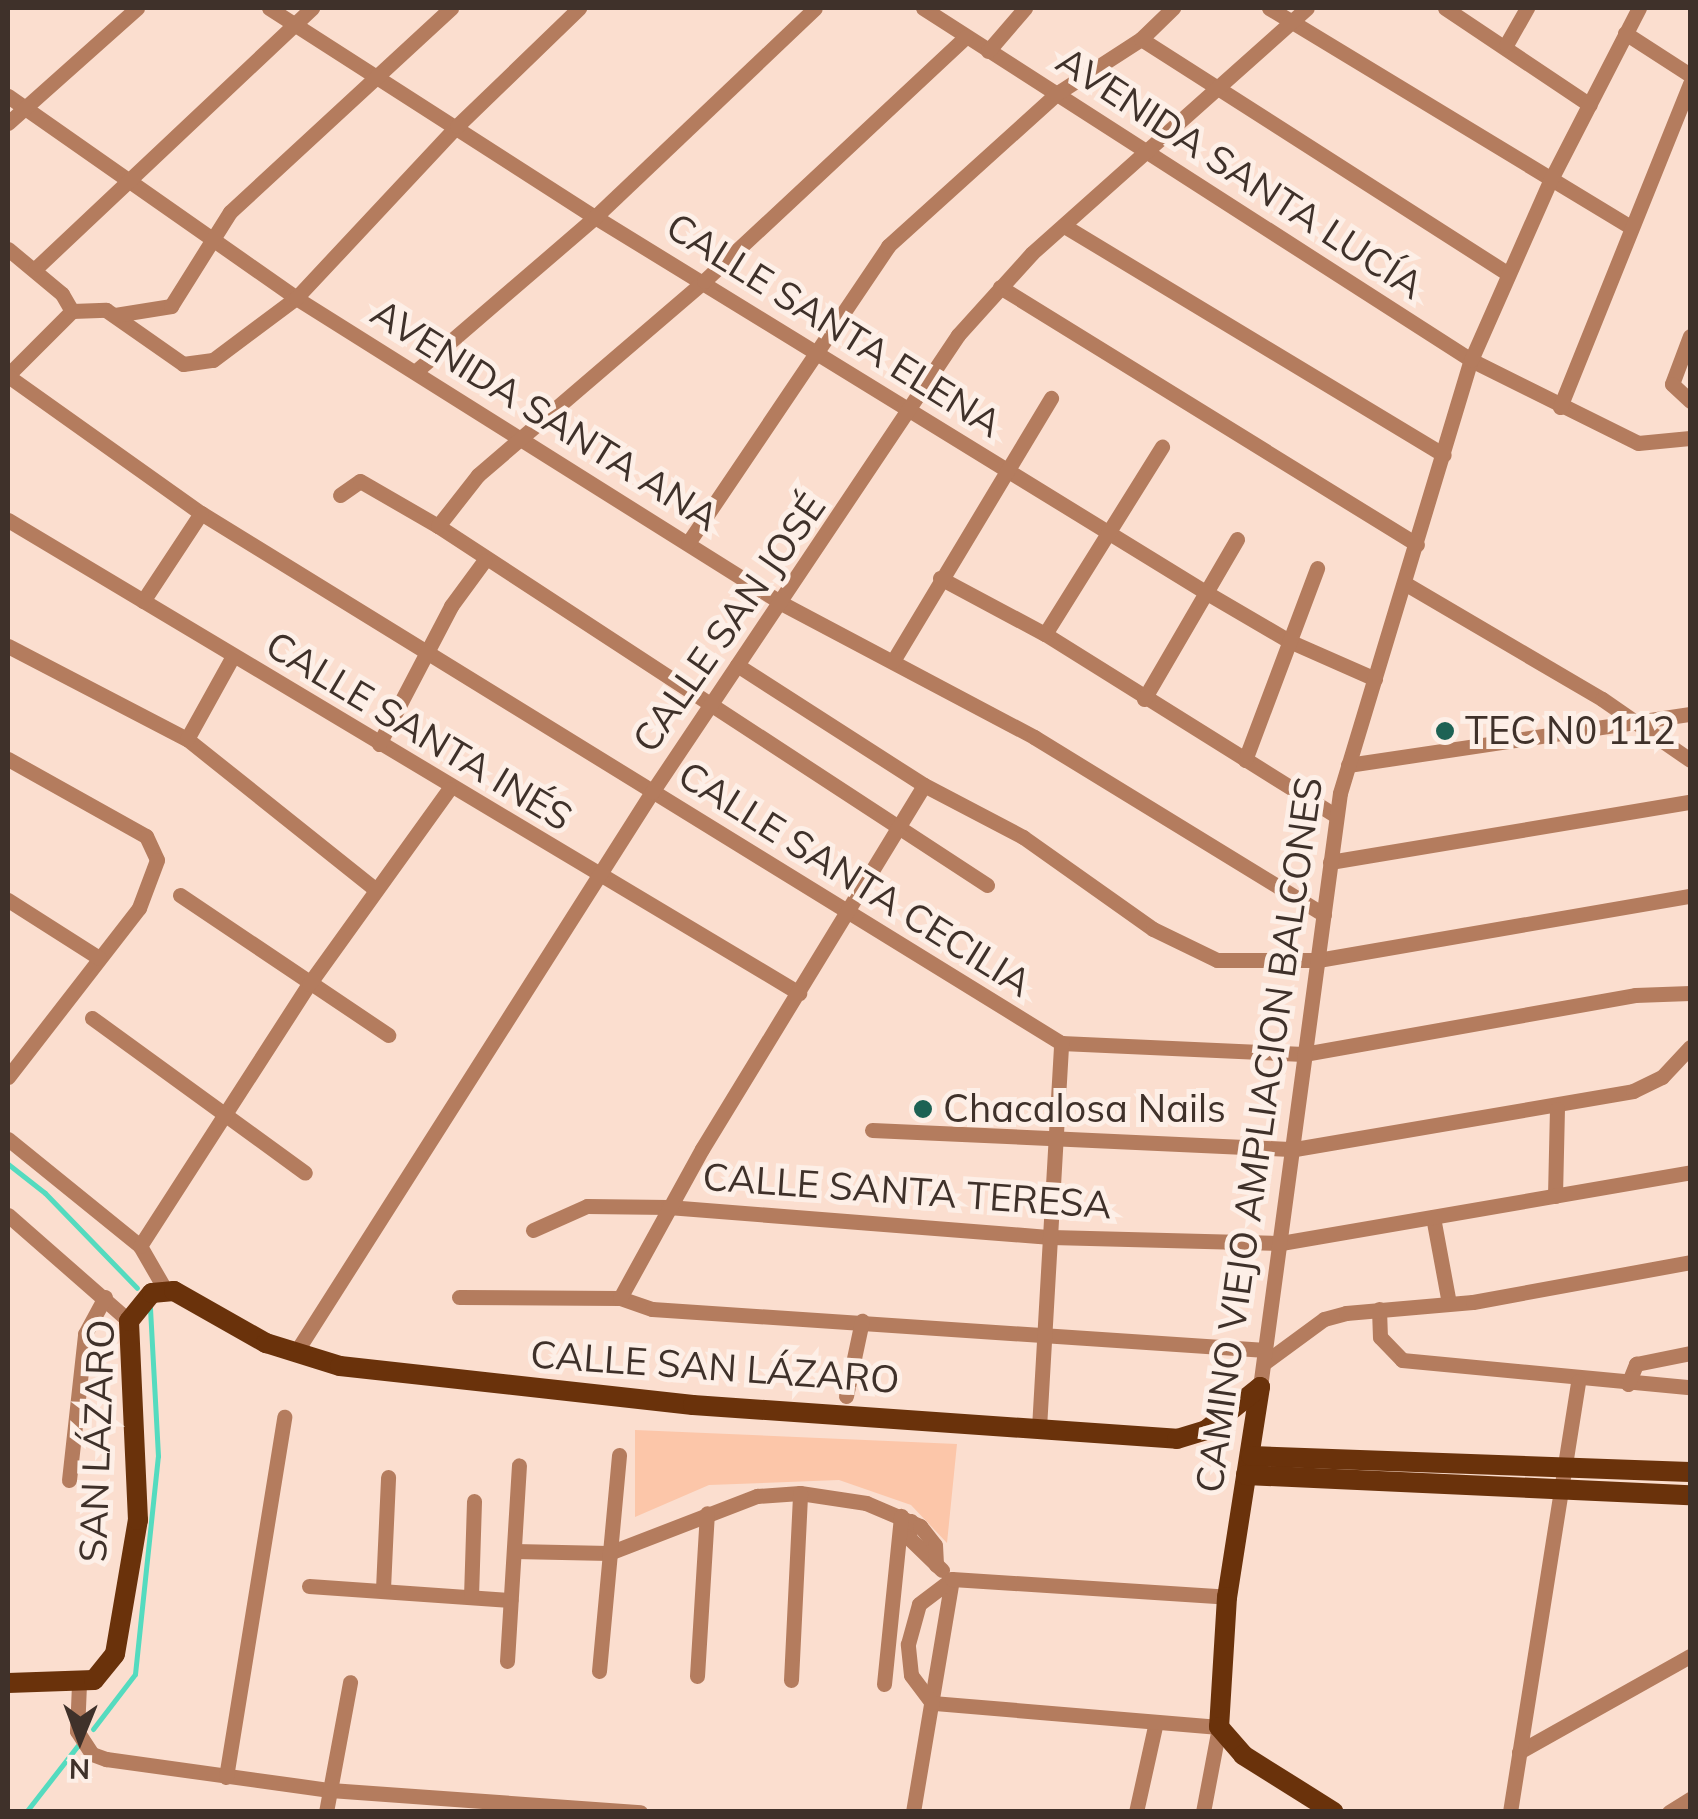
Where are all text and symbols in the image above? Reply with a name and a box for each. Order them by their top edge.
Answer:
street label: AVENIDA SANTA LUCÍA [1048,37,1432,309]
street label: CALLE SANTA ELENA [658,203,1010,447]
street label: AVENIDA SANTA ANA [363,289,727,541]
street label: CALLE SAN JOSÉ [623,485,835,761]
street label: CALLE SANTA INÉS [258,622,580,840]
place label: TEC N0 112 [1465,708,1676,754]
marker: TEC N0 112 [1434,720,1456,742]
street label: CALLE SANTA CECILIA [670,752,1040,1006]
street label: CAMINO VIEJO AMPLIACION BALCONES [1186,774,1332,1496]
place label: Chacalosa Nails [943,1086,1226,1132]
marker: Chacalosa Nails [912,1098,934,1120]
street label: CALLE SANTA TERESA [701,1154,1113,1228]
street label: SAN LÁZARO [70,1319,124,1563]
street label: CALLE SAN LÁZARO [529,1331,901,1403]
north arrow [30,1689,130,1789]
text: N [69,1752,90,1787]

